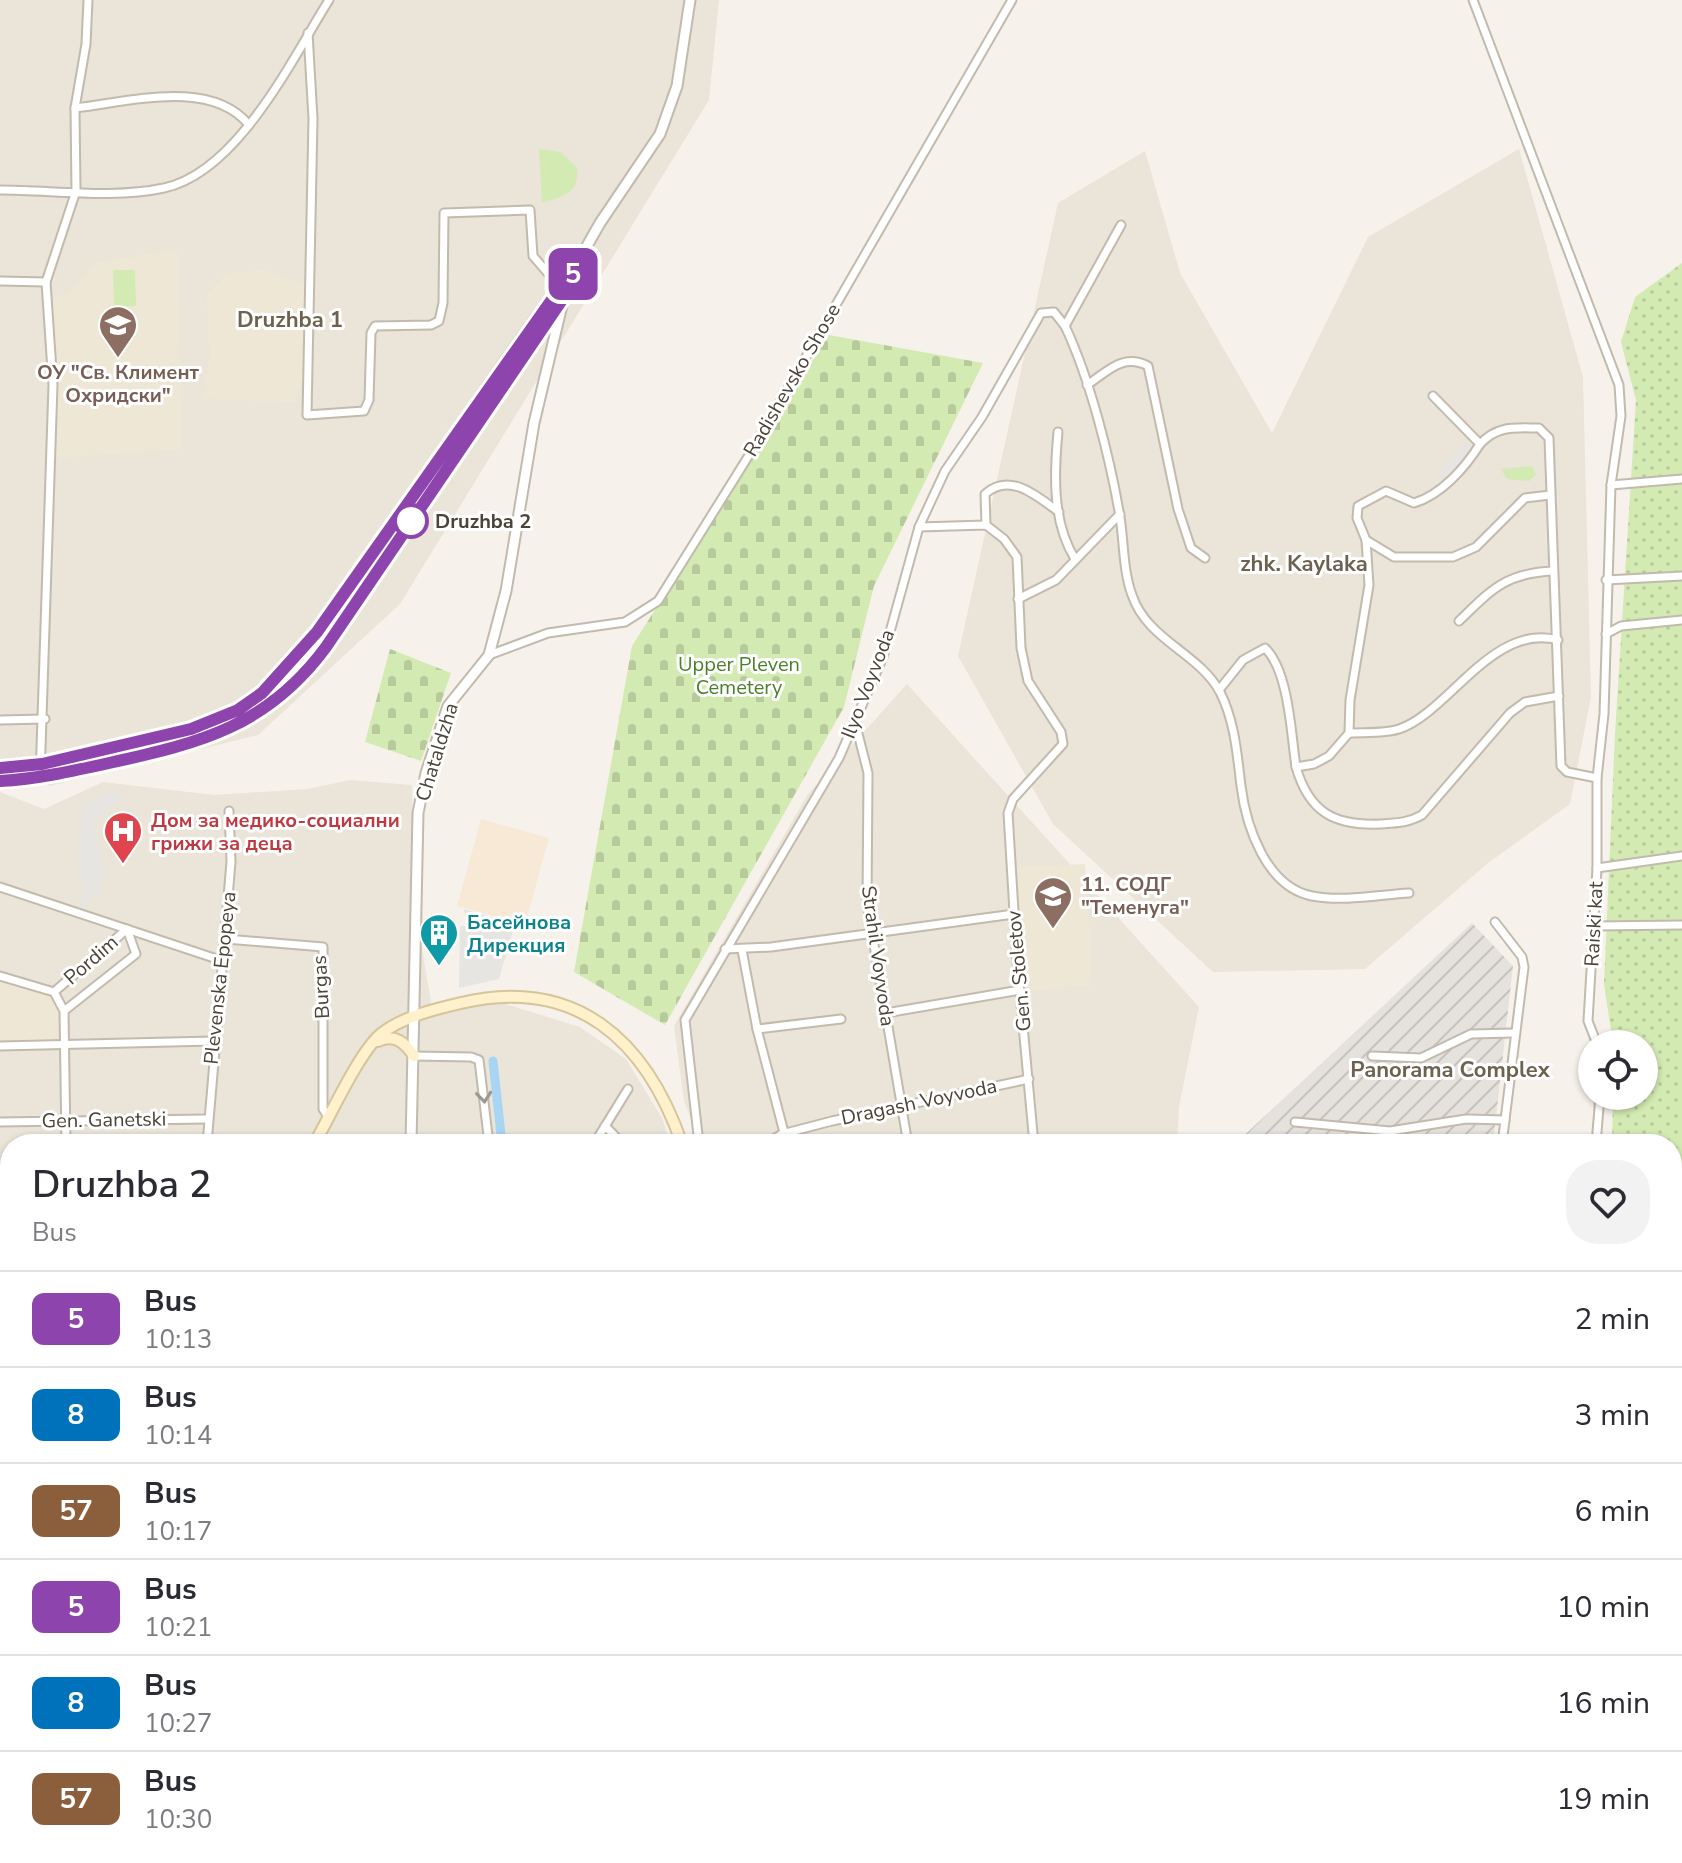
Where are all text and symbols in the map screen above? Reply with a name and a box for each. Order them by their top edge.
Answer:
line badge: 5 [547,248,599,300]
text: 5 [565,255,581,293]
street label: Radishevsko Shose [737,299,847,461]
school or university icon: ОУ "Св. Климент Охридски" [97,304,139,359]
district label: Druzhba 1 [237,305,343,335]
place label: ОУ "Св. Климент Охридски" [37,359,200,409]
marker: Druzhba 2 [394,504,428,538]
place label: Druzhba 2 [435,508,531,535]
district label: zhk. Kaylaka [1240,549,1368,579]
street label: Ilyo Voyvoda [835,625,901,743]
park label: Upper Pleven Cemetery [678,651,800,701]
street label: Chataldzha [409,699,465,805]
place label: Дом за медико-социални грижи за деца [151,807,400,857]
hospital icon: Дом за медико-социални грижи за деца [102,810,144,865]
place label: 11. СОДГ "Теменуга" [1081,871,1189,921]
school or university icon: 11. СОДГ "Теменуга" [1032,875,1074,930]
street label: Raiski kat [1578,880,1610,967]
street label: Strahil Voyvoda [855,884,901,1028]
street label: Plevenska Epopeya [197,890,243,1066]
place label: Басейнова Дирекция [467,909,571,959]
street label: Gen. Stoletov [1000,909,1038,1033]
building icon: Басейнова Дирекция [418,912,460,967]
street label: Pordim [58,929,124,991]
street label: Burgas [306,954,336,1020]
map controls [1578,1030,1658,1110]
button: locate [1578,1030,1658,1110]
district label: Panorama Complex [1350,1055,1551,1085]
street label: Dragash Voyvoda [839,1072,999,1132]
one-way arrow [476,1091,493,1104]
street label: Gen. Ganetski [41,1105,167,1135]
text: Druzhba 2 [32,1159,212,1210]
button: heart [1566,1160,1650,1244]
text: Bus [32,1215,77,1250]
text: Bus [144,1281,197,1322]
text: 2 min [1575,1299,1650,1340]
text: 5 [68,1300,84,1338]
text: 10:13 [144,1322,212,1357]
text: Bus [144,1377,197,1418]
text: 3 min [1575,1395,1650,1436]
text: 8 [68,1396,84,1434]
text: 10:14 [144,1418,212,1453]
text: Bus [144,1473,197,1514]
text: 6 min [1575,1491,1650,1532]
text: 57 [59,1492,93,1530]
text: 10:17 [144,1514,212,1549]
text: Bus [144,1569,197,1610]
text: 10 min [1557,1587,1650,1628]
text: 5 [68,1588,84,1626]
text: 10:21 [144,1610,212,1645]
text: Bus [144,1665,197,1706]
text: 16 min [1557,1683,1650,1724]
text: 8 [68,1684,84,1722]
text: 10:27 [144,1706,212,1741]
text: Bus [144,1761,197,1802]
text: 19 min [1557,1779,1650,1820]
text: 57 [59,1780,93,1818]
text: 10:30 [144,1802,212,1837]

